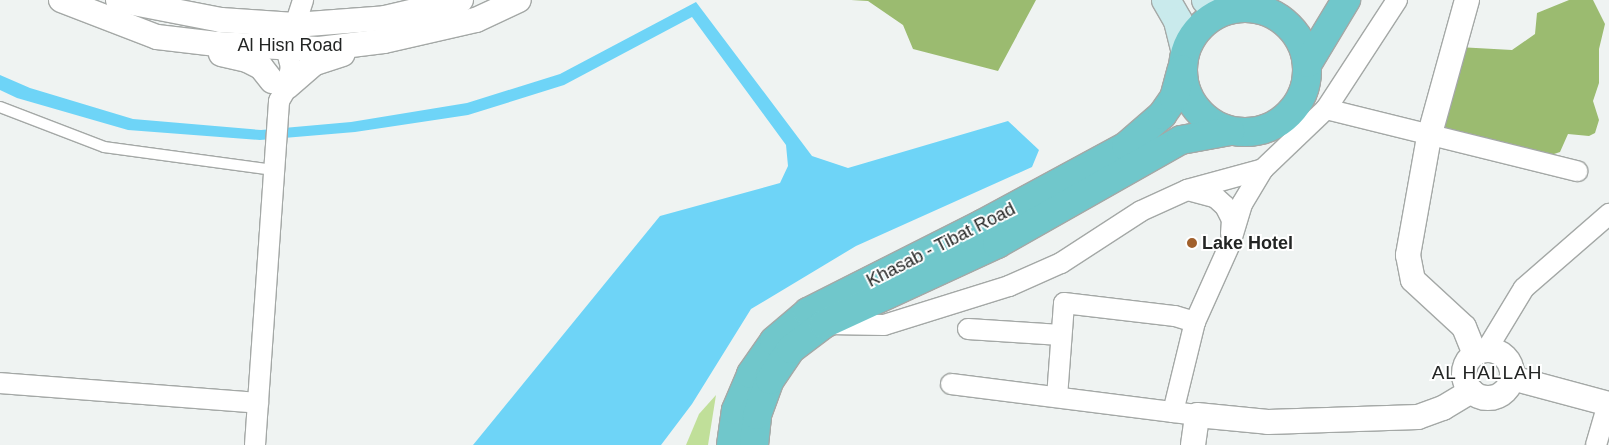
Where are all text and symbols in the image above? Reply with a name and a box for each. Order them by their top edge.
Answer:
street label: Al Hisn Road [237,34,343,56]
street label: Khasab - Tibat Road [863,198,1019,292]
place label: Lake Hotel [1202,232,1293,254]
marker: Lake Hotel [1186,237,1198,249]
district label: AL HALLAH [1430,362,1544,384]

